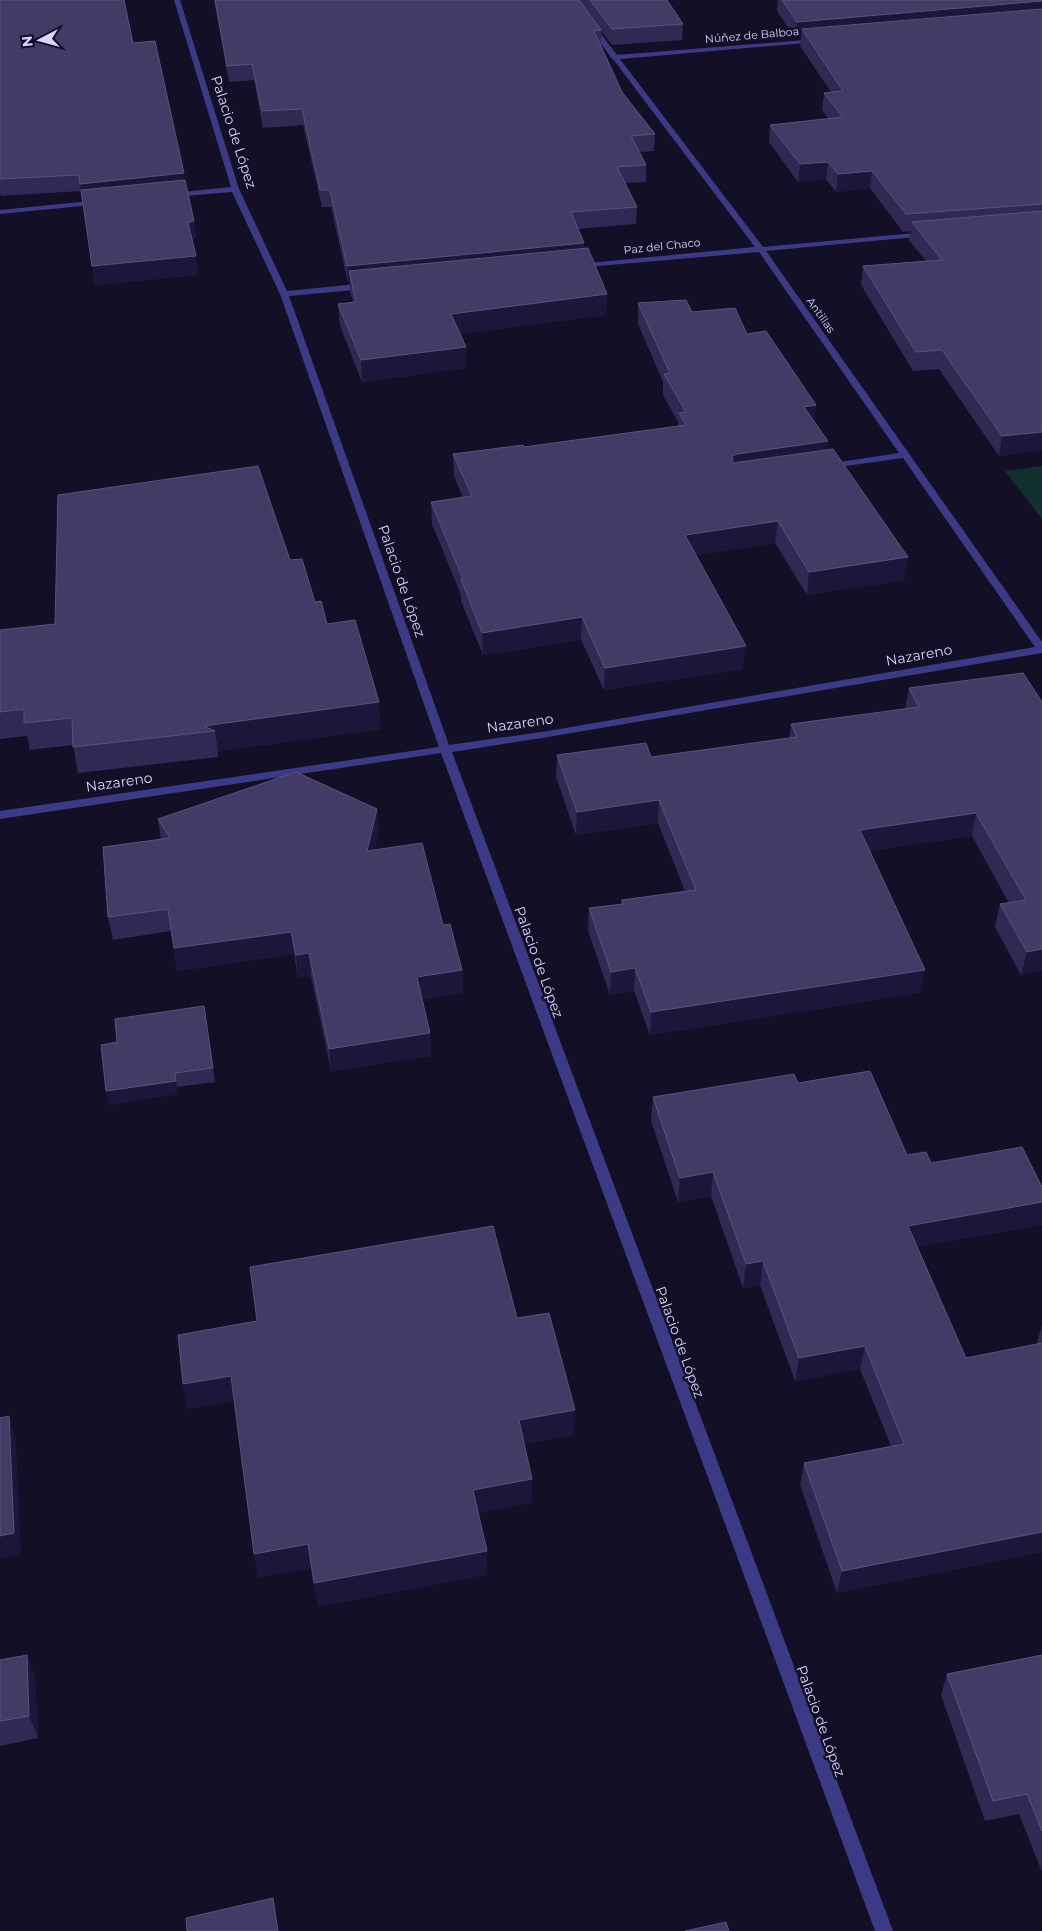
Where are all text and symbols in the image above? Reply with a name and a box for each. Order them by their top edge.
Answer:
north arrow [15,15,65,65]
street label: Núñez de Balboa [704,24,800,46]
text: N [18,35,37,48]
street label: Palacio de López [207,73,261,191]
street label: Paz del Chaco [623,235,701,257]
street label: Antillas [804,294,839,336]
street label: Palacio de López [374,522,430,640]
street label: Nazareno [884,640,954,670]
street label: Nazareno [485,709,555,737]
street label: Nazareno [84,768,154,796]
street label: Palacio de López [510,904,568,1020]
street label: Palacio de López [651,1284,709,1400]
street label: Palacio de López [792,1663,850,1779]

